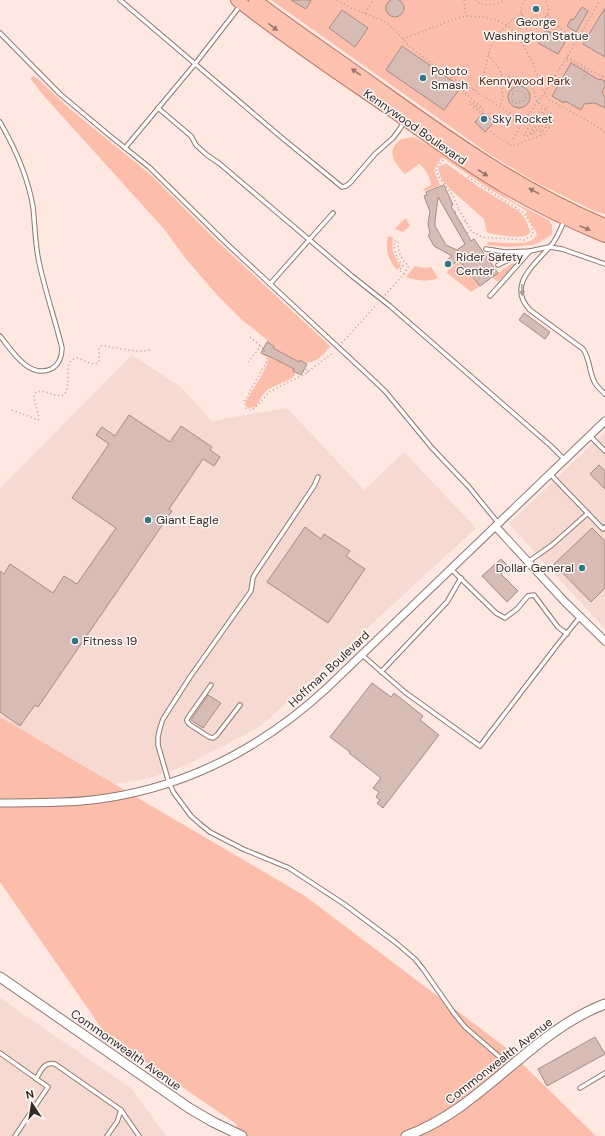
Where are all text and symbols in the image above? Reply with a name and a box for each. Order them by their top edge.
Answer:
marker: George Washington Statue [531,4,541,14]
place label: George Washington Statue [483,14,589,44]
one-way arrow [267,23,278,31]
place label: Pototo Smash [431,63,468,93]
one-way arrow [351,68,362,76]
marker: Pototo Smash [418,73,428,83]
park label: Kennywood Park [479,73,571,89]
street label: Kennywood Boulevard [360,85,470,169]
place label: Sky Rocket [492,111,553,127]
marker: Sky Rocket [479,114,489,124]
one-way arrow [478,169,488,177]
one-way arrow [528,188,540,194]
one-way arrow [579,225,591,231]
place label: Rider Safety Center [456,249,524,279]
marker: Rider Safety Center [443,259,453,269]
one-way arrow [519,284,525,297]
place label: Giant Eagle [156,512,219,528]
marker: Giant Eagle [143,515,153,525]
place label: Dollar General [496,560,574,576]
marker: Dollar General [577,563,587,573]
street label: Hoffman Boulevard [285,627,373,711]
place label: Fitness 19 [83,633,137,649]
marker: Fitness 19 [70,636,80,646]
street label: Commonwealth Avenue [67,1006,185,1094]
street label: Commonwealth Avenue [442,1014,556,1108]
north arrow [12,1084,52,1124]
text: N [25,1087,35,1102]

